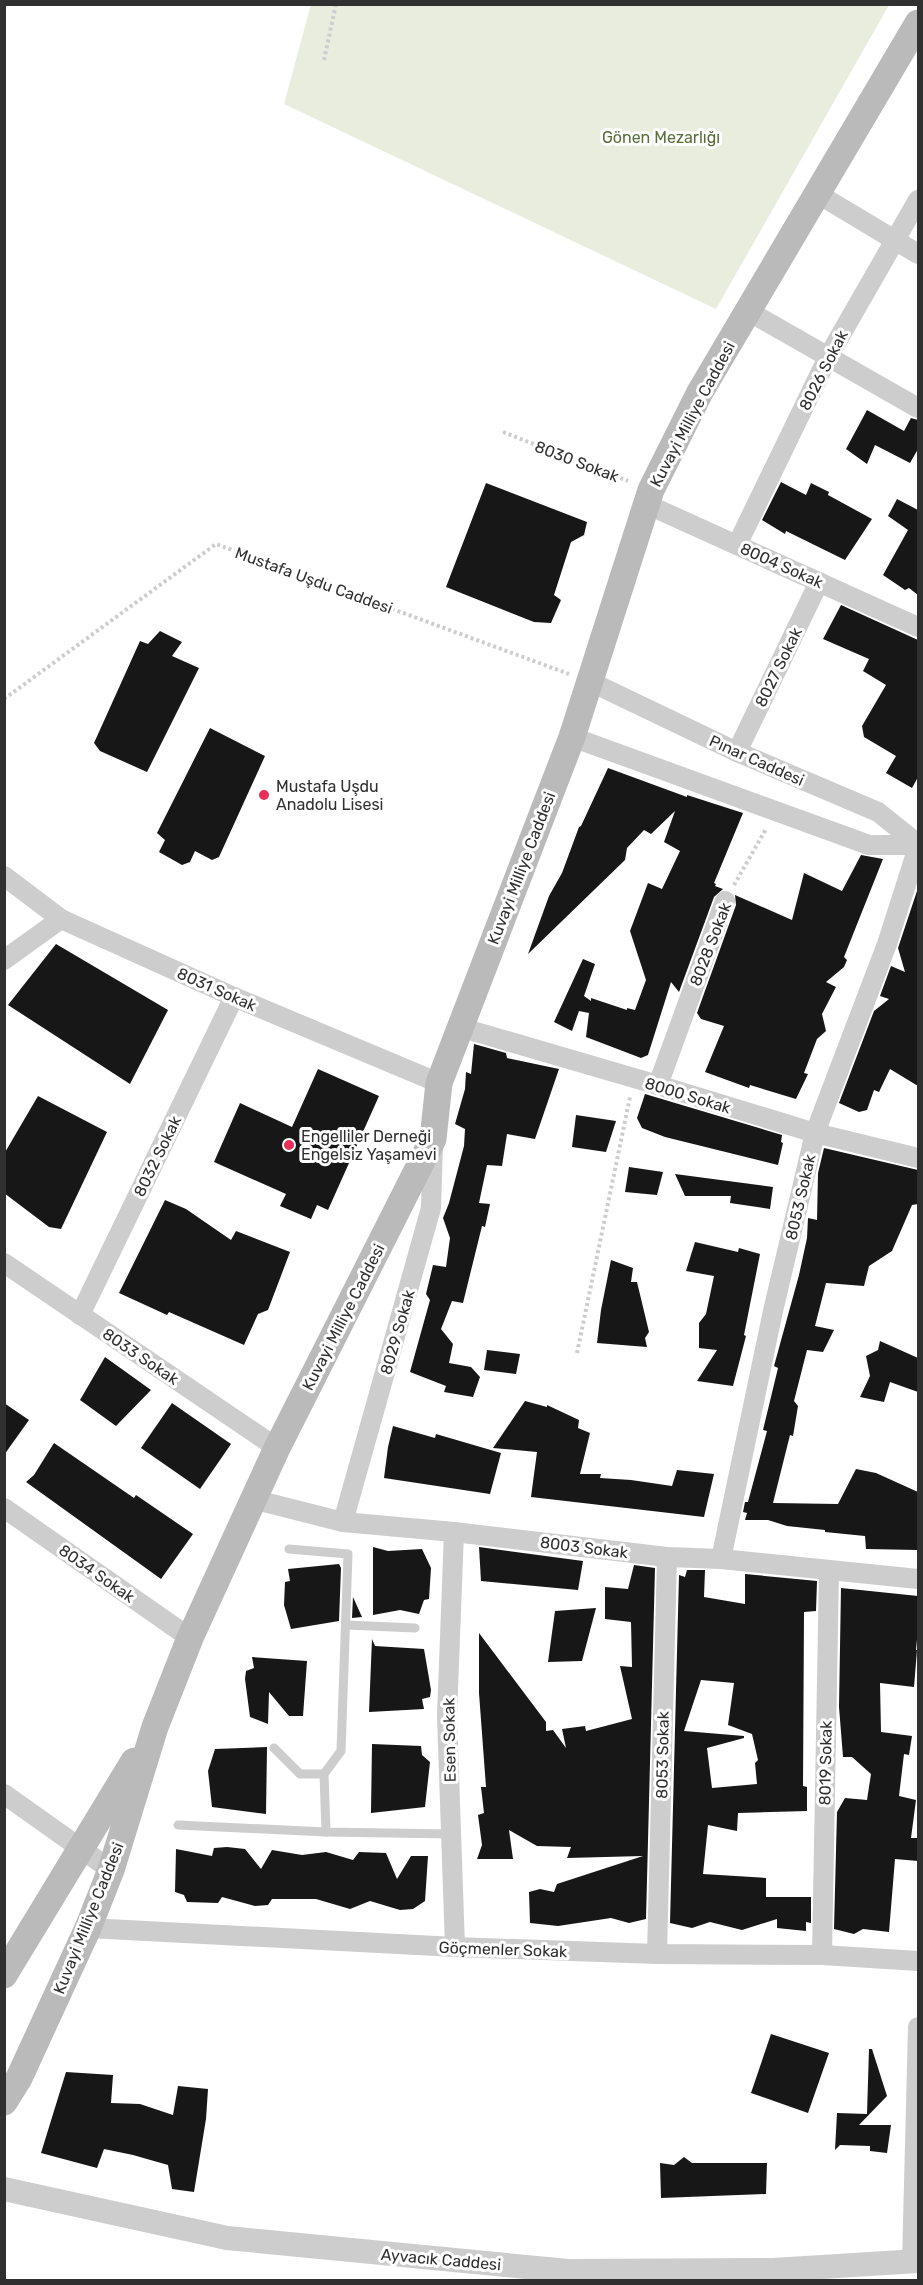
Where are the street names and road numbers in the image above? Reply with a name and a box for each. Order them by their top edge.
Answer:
street label: 8026 Sokak [795,326,852,414]
street label: Kuvayi Milliye Caddesi [646,338,739,490]
street label: 8030 Sokak [532,437,622,486]
street label: 8004 Sokak [737,539,827,592]
street label: Mustafa Uşdu Caddesi [232,543,395,618]
street label: 8027 Sokak [751,624,806,710]
street label: Pınar Caddesi [706,731,807,790]
street label: Kuvayi Milliye Caddesi [484,789,559,947]
street label: 8028 Sokak [686,899,735,989]
street label: 8031 Sokak [174,964,260,1016]
street label: 8000 Sokak [643,1073,734,1118]
street label: 8032 Sokak [130,1112,186,1200]
street label: 8053 Sokak [781,1152,820,1242]
street label: Kuvayi Milliye Caddesi [298,1241,389,1394]
street label: 8029 Sokak [376,1287,419,1377]
street label: 8033 Sokak [99,1324,183,1389]
street label: 8003 Sokak [539,1533,630,1562]
street label: 8034 Sokak [55,1540,139,1607]
street label: Esen Sokak [439,1697,460,1783]
street label: 8053 Sokak [652,1710,673,1799]
street label: 8019 Sokak [815,1720,836,1806]
street label: Kuvayi Milliye Caddesi [49,1840,128,1997]
street label: Göçmenler Sokak [438,1938,568,1961]
street label: Ayvacık Caddesi [380,2245,502,2274]

